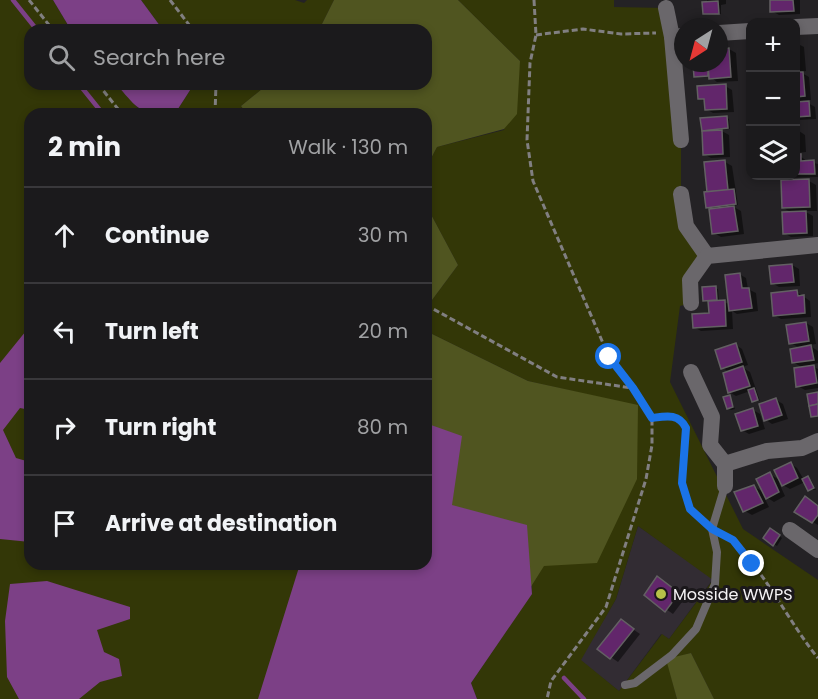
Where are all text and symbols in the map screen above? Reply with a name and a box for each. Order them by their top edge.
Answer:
north arrow [674,18,728,72]
map controls [746,18,800,180]
button: + [746,18,800,72]
search box [24,24,432,90]
icon: search [45,41,78,74]
text: Search here [93,42,226,73]
button: − [746,72,800,126]
button: layers [746,126,800,180]
text: 2 min [48,129,121,165]
text: Walk · 130 m [288,133,408,161]
icon: ahead [48,219,81,252]
text: Continue [105,220,209,251]
text: 30 m [358,221,408,249]
icon: left [48,315,81,348]
text: Turn left [105,316,199,347]
text: 20 m [358,317,408,345]
route start [595,343,621,369]
icon: right [48,411,81,444]
text: Turn right [105,412,216,443]
text: 80 m [357,413,408,441]
icon: arrive [48,507,81,540]
text: Arrive at destination [105,508,337,539]
route end [738,550,764,576]
place label: Mosside WWPS [673,583,793,606]
marker: Mosside WWPS [654,587,668,601]

